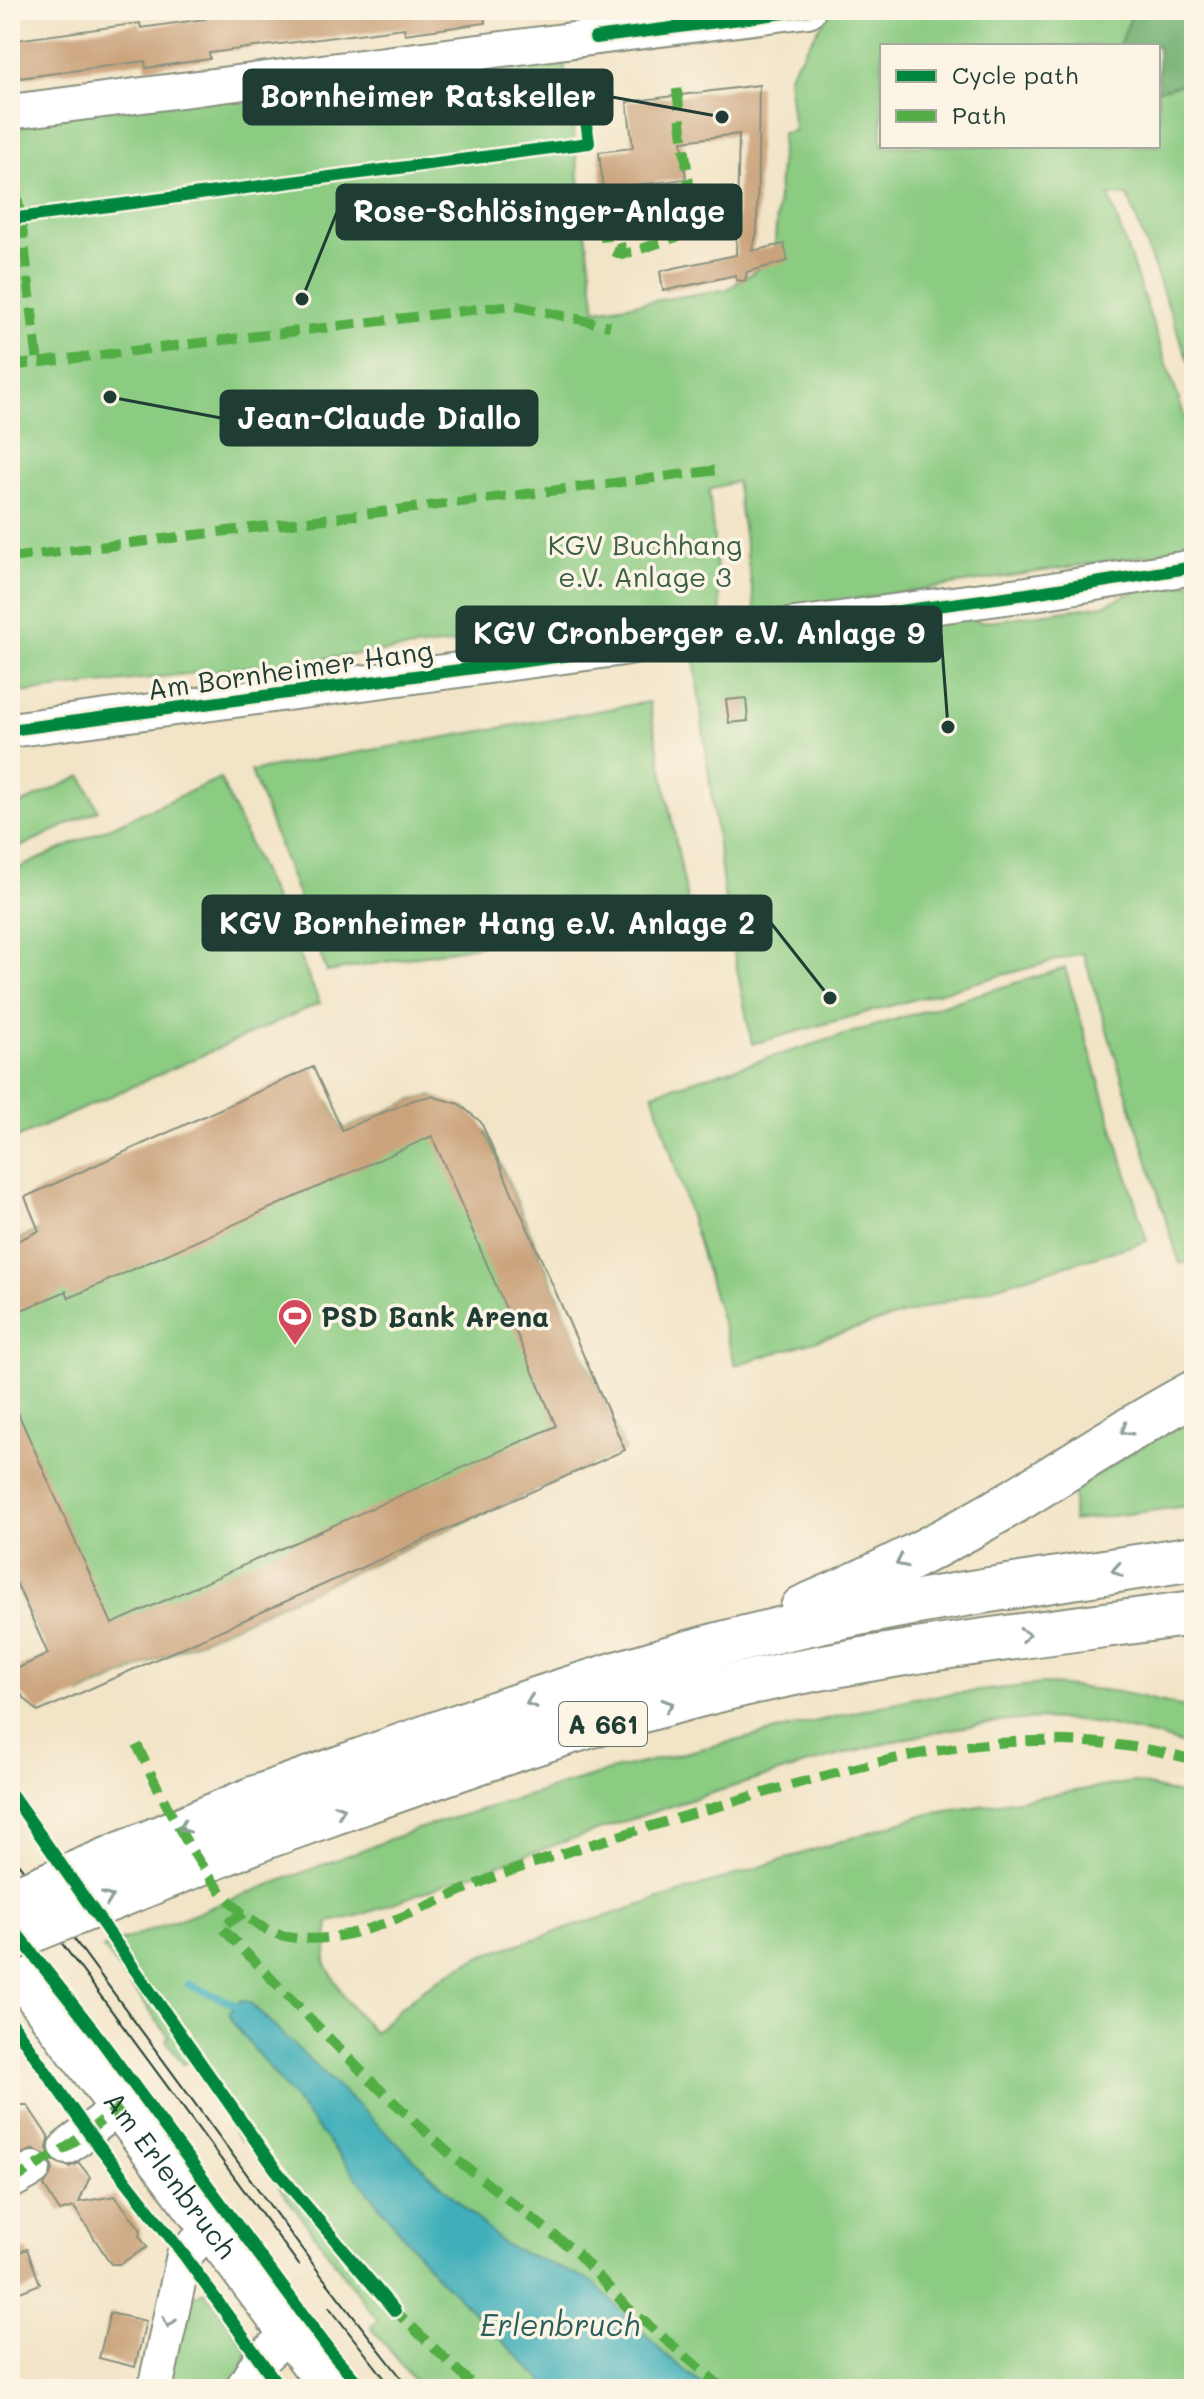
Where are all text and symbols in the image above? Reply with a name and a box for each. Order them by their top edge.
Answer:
legend [880,44,1160,148]
text: Cycle path [952,59,1078,90]
callout: Bornheimer Ratskeller [244,70,612,124]
text: Bornheimer Ratskeller [260,75,596,115]
text: Path [952,99,1006,130]
callout: Rose-Schlösinger-Anlage [337,185,741,239]
text: Rose-Schlösinger-Anlage [353,190,725,230]
callout: Jean-Claude Diallo [221,391,537,445]
text: Jean-Claude Diallo [237,397,521,437]
park label: KGV Buchhang e.V. Anlage 3 [548,526,742,594]
callout: KGV Cronberger e.V. Anlage 9 [457,607,941,661]
text: KGV Cronberger e.V. Anlage 9 [473,612,925,652]
street label: Am Bornheimer Hang [145,631,435,707]
callout: KGV Bornheimer Hang e.V. Anlage 2 [203,896,771,950]
text: KGV Bornheimer Hang e.V. Anlage 2 [219,902,755,942]
sports icon: PSD Bank Arena [276,1297,314,1347]
place label: PSD Bank Arena [321,1298,549,1334]
one-way arrow [1120,1421,1134,1436]
one-way arrow [895,1552,910,1568]
one-way arrow [1110,1561,1124,1578]
one-way arrow [1018,1627,1032,1644]
one-way arrow [525,1692,539,1708]
one-way arrow [660,1698,674,1714]
road number: A 661 [559,1702,647,1746]
one-way arrow [333,1804,347,1820]
one-way arrow [178,1818,192,1834]
one-way arrow [100,1891,114,1908]
street label: Am Erlenbruch [96,2083,245,2265]
water label: Erlenbruch [480,2304,640,2344]
one-way arrow [162,2315,179,2328]

